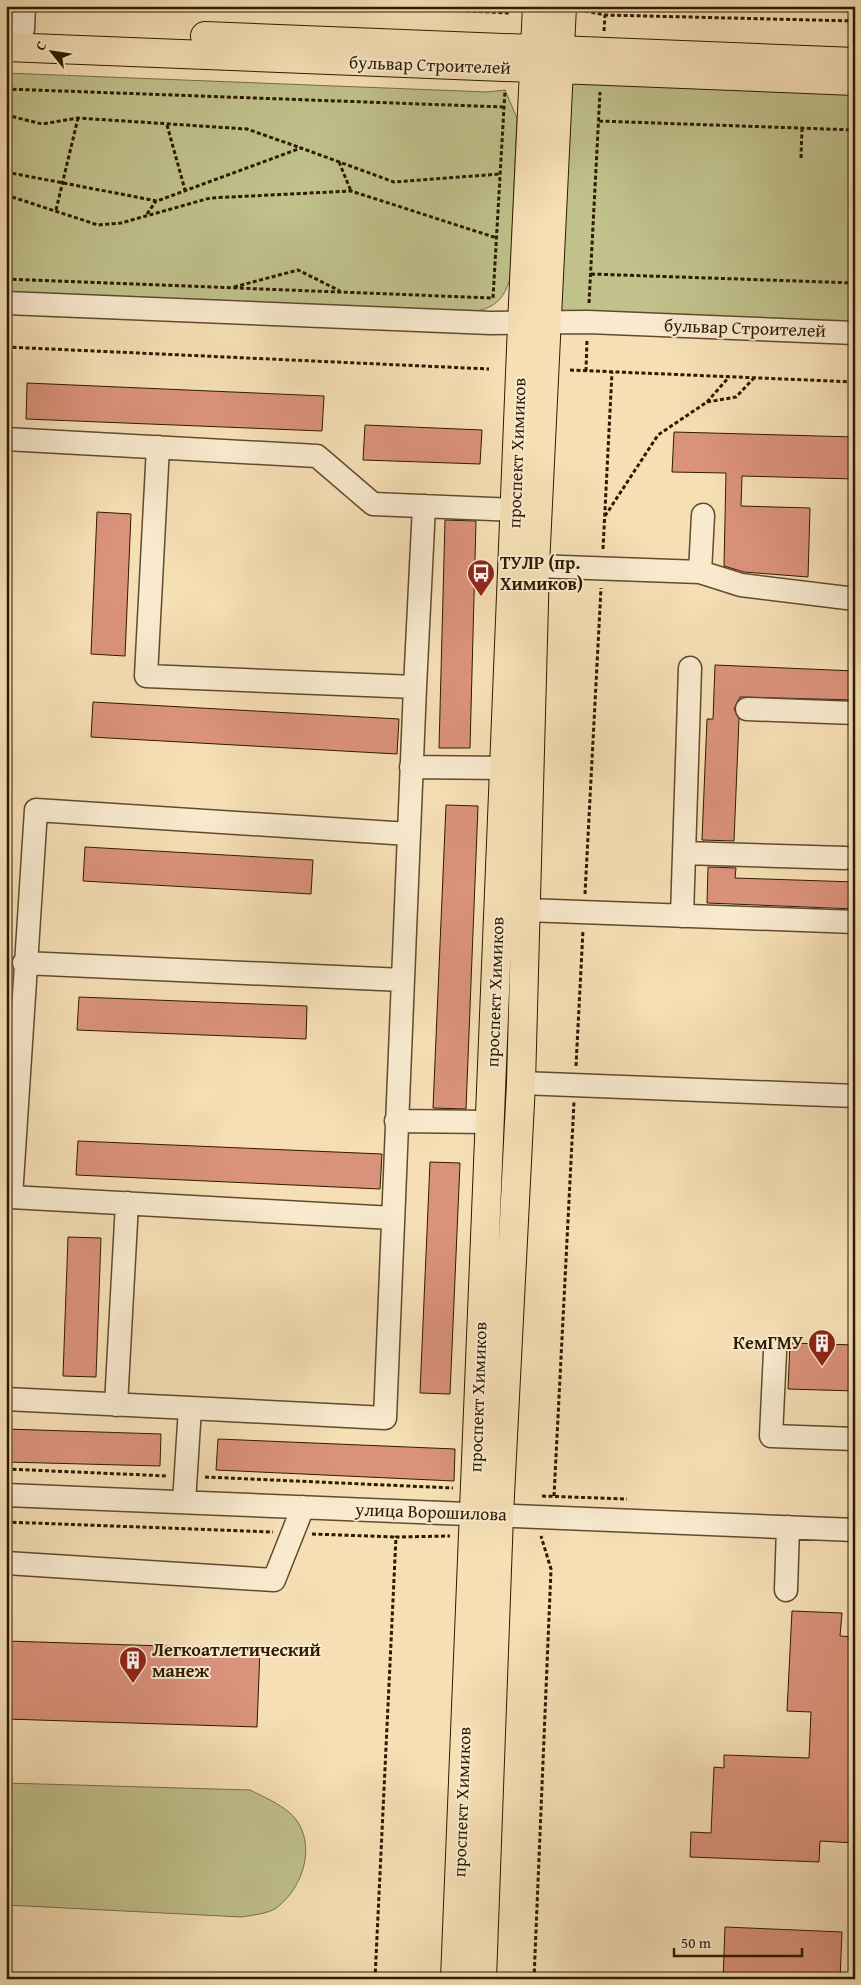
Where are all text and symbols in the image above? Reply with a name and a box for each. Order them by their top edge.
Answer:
north arrow [28,28,78,78]
text: С [30,37,51,54]
street label: бульвар Строителей [349,48,512,81]
street label: бульвар Строителей [664,311,827,344]
street label: проспект Химиков [500,377,533,529]
place label: ТУЛР (пр. Химиков) [500,549,583,597]
bus stop icon: ТУЛР (пр. Химиков) [466,558,496,597]
street label: проспект Химиков [478,916,511,1068]
street label: проспект Химиков [461,1321,494,1473]
building icon: КемГМУ [807,1328,837,1367]
place label: КемГМУ [733,1329,804,1356]
street label: улица Ворошилова [354,1495,508,1528]
place label: Легкоатлетический манеж [152,1636,321,1684]
building icon: Легкоатлетический манеж [118,1645,148,1684]
street label: проспект Химиков [445,1726,478,1878]
scale bar [674,1925,801,1957]
text: 50 m [681,1932,712,1953]

